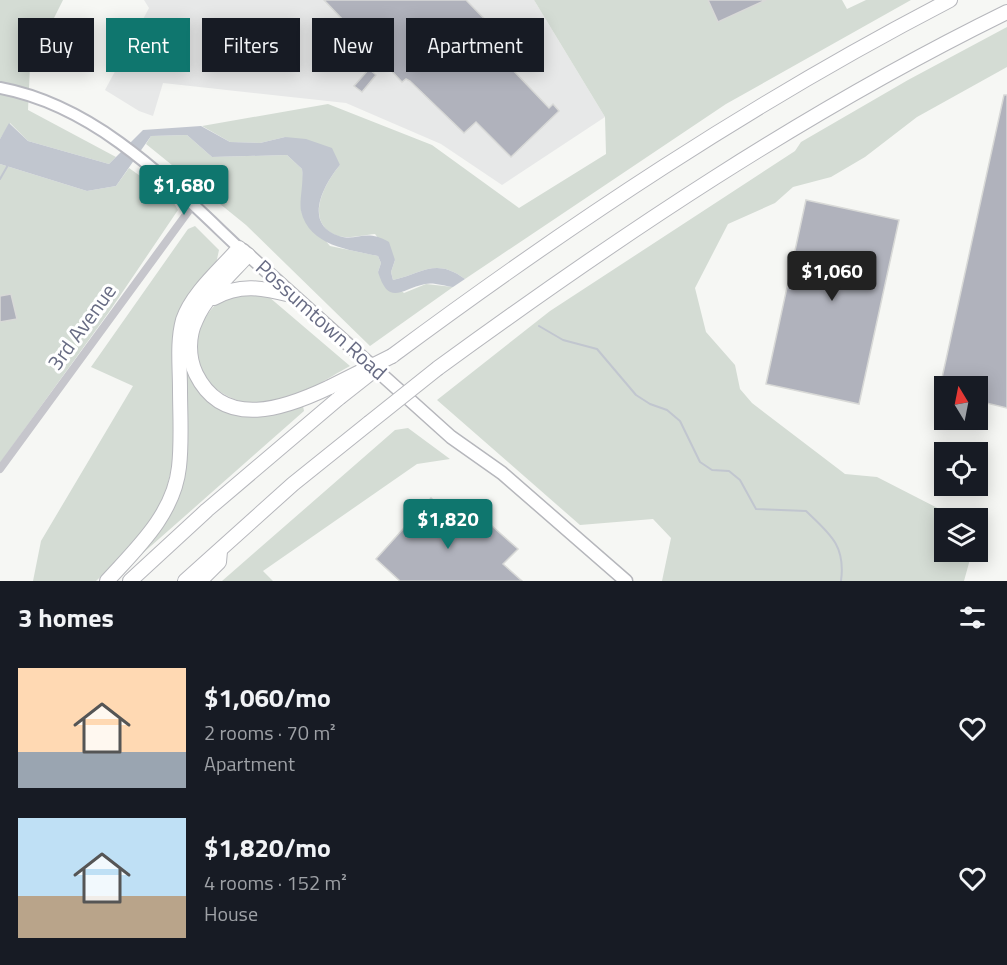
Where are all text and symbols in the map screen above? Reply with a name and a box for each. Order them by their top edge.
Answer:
chip: Buy [18,18,94,72]
chip: Rent [106,18,190,72]
chip: Filters [202,18,300,72]
chip: New [312,18,394,72]
chip: Apartment [406,18,544,72]
pin: $1,680 [135,165,233,216]
text: $1,680 [153,169,215,200]
street label: Possumtown Road [249,251,395,387]
pin: $1,060 [783,251,881,302]
text: $1,060 [801,255,863,286]
street label: 3rd Avenue [39,276,124,376]
north arrow [934,376,988,430]
map controls [934,376,988,562]
button: locate [934,442,988,496]
pin: $1,820 [399,499,497,550]
text: $1,820 [417,503,479,534]
button: layers [934,508,988,562]
text: 3 homes [18,598,114,637]
icon: filters [956,601,989,634]
text: $1,060/mo [204,678,331,717]
icon: home [66,692,138,764]
icon: heart [956,712,989,745]
text: 2 rooms · 70 m² [204,717,336,748]
text: Apartment [204,748,295,779]
text: $1,820/mo [204,828,331,867]
icon: home [66,842,138,914]
icon: heart [956,862,989,895]
text: 4 rooms · 152 m² [204,867,347,898]
text: House [204,898,258,929]

